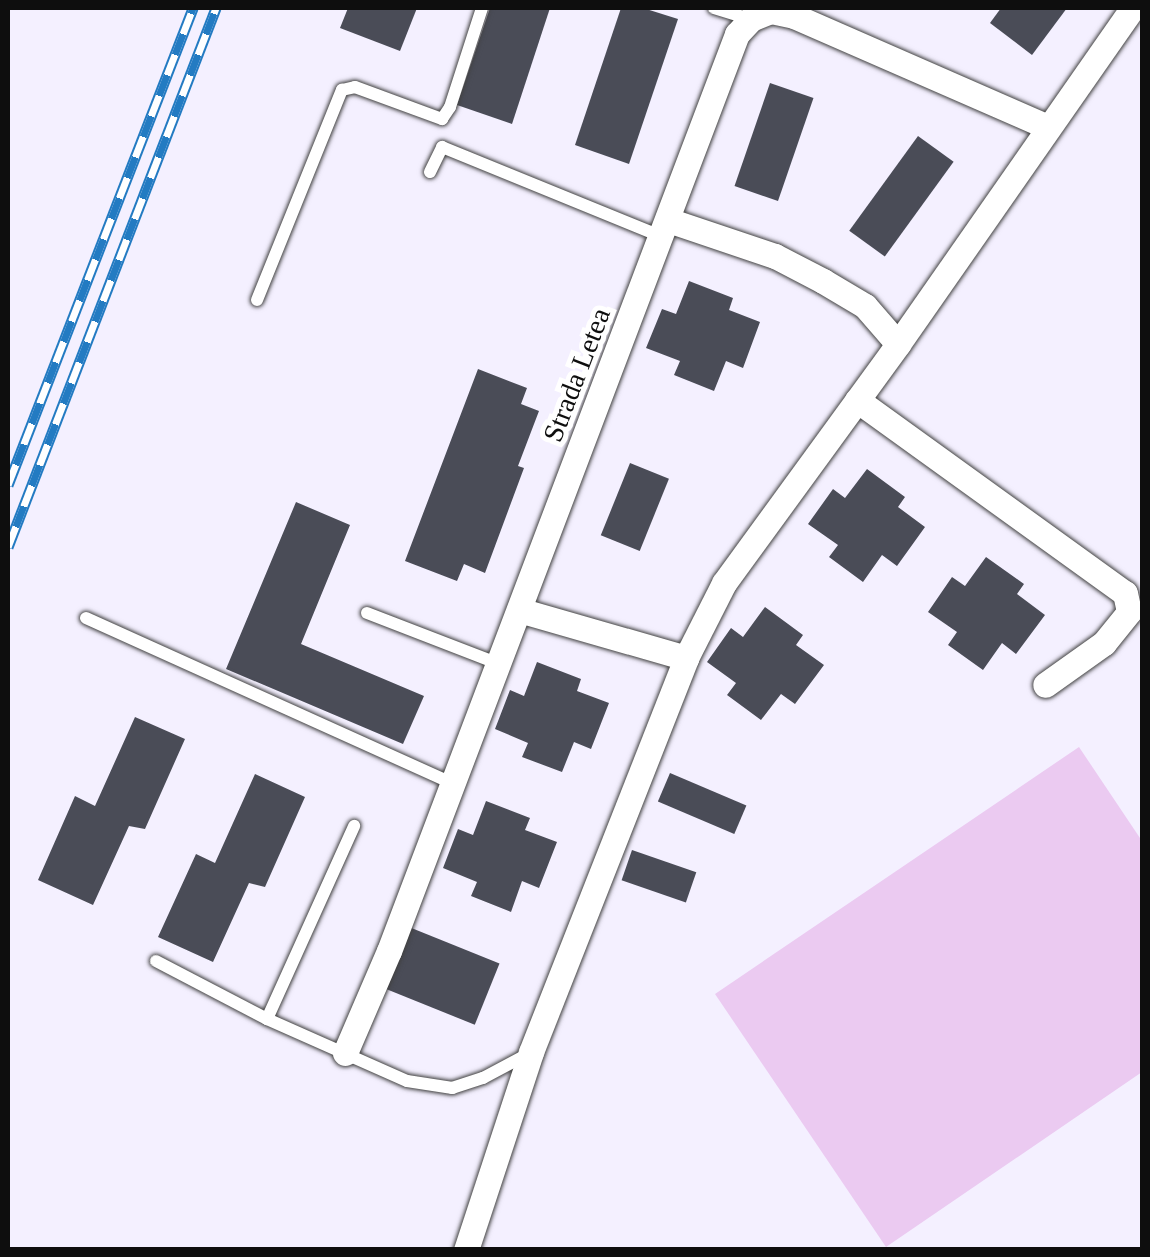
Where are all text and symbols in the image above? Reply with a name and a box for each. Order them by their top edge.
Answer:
street label: Strada Letea [536,303,618,447]

